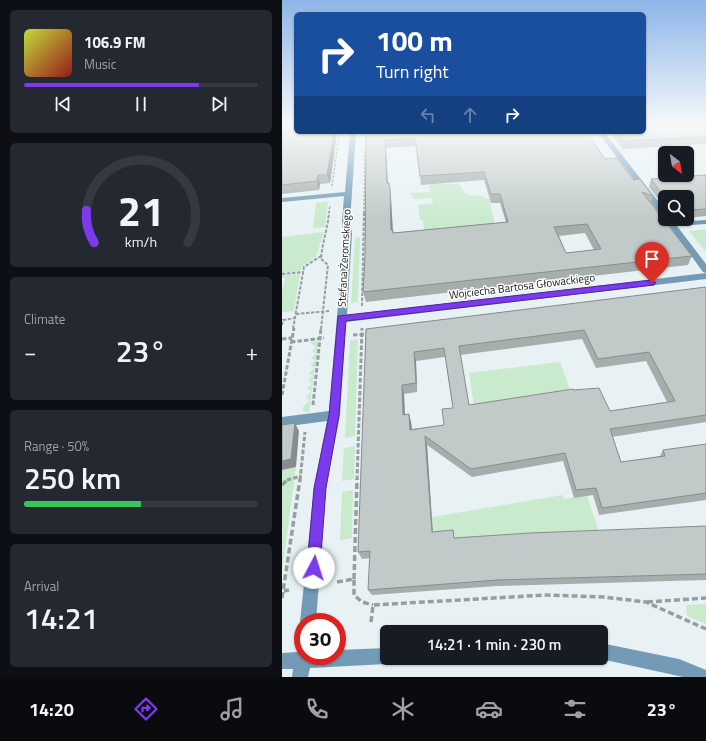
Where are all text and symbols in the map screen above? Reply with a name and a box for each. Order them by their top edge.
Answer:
text: 100 m [376,19,453,62]
icon: right [310,28,362,80]
text: 106.9 FM [84,31,146,54]
text: Music [84,54,116,74]
text: Turn right [376,58,449,85]
icon: previous [52,93,74,115]
icon: pause [130,93,152,115]
icon: next [208,93,230,115]
icon: left [417,104,439,126]
icon: ahead [459,104,481,126]
icon: right [501,104,523,126]
north arrow [658,146,694,182]
map controls [658,146,694,226]
text: 21 [118,179,164,242]
button: search [658,190,694,226]
street label: Stefana Żeromskiego [333,208,355,307]
text: km/h [125,231,157,253]
pin [635,242,669,283]
icon: arrive [641,248,663,270]
street label: Wojciecha Bartosa Głowackiego [448,269,596,303]
text: Climate [24,309,65,329]
text: 23° [116,328,166,374]
text: − [24,335,36,369]
text: + [246,335,258,369]
text: Range · 50% [24,436,89,456]
text: 250 km [24,455,121,501]
position arrow [293,547,335,589]
text: Arrival [24,576,59,596]
text: 14:21 [24,595,98,641]
speed limit sign: 30 [294,613,346,665]
text: 14:21 · 1 min · 230 m [427,633,561,656]
icon: directions [132,695,160,723]
icon: music [218,695,246,723]
icon: phone [303,695,331,723]
icon: climate [389,695,417,723]
icon: car [475,695,503,723]
icon: filters [561,695,589,723]
text: 14:20 [29,696,74,723]
text: 23° [647,696,677,723]

